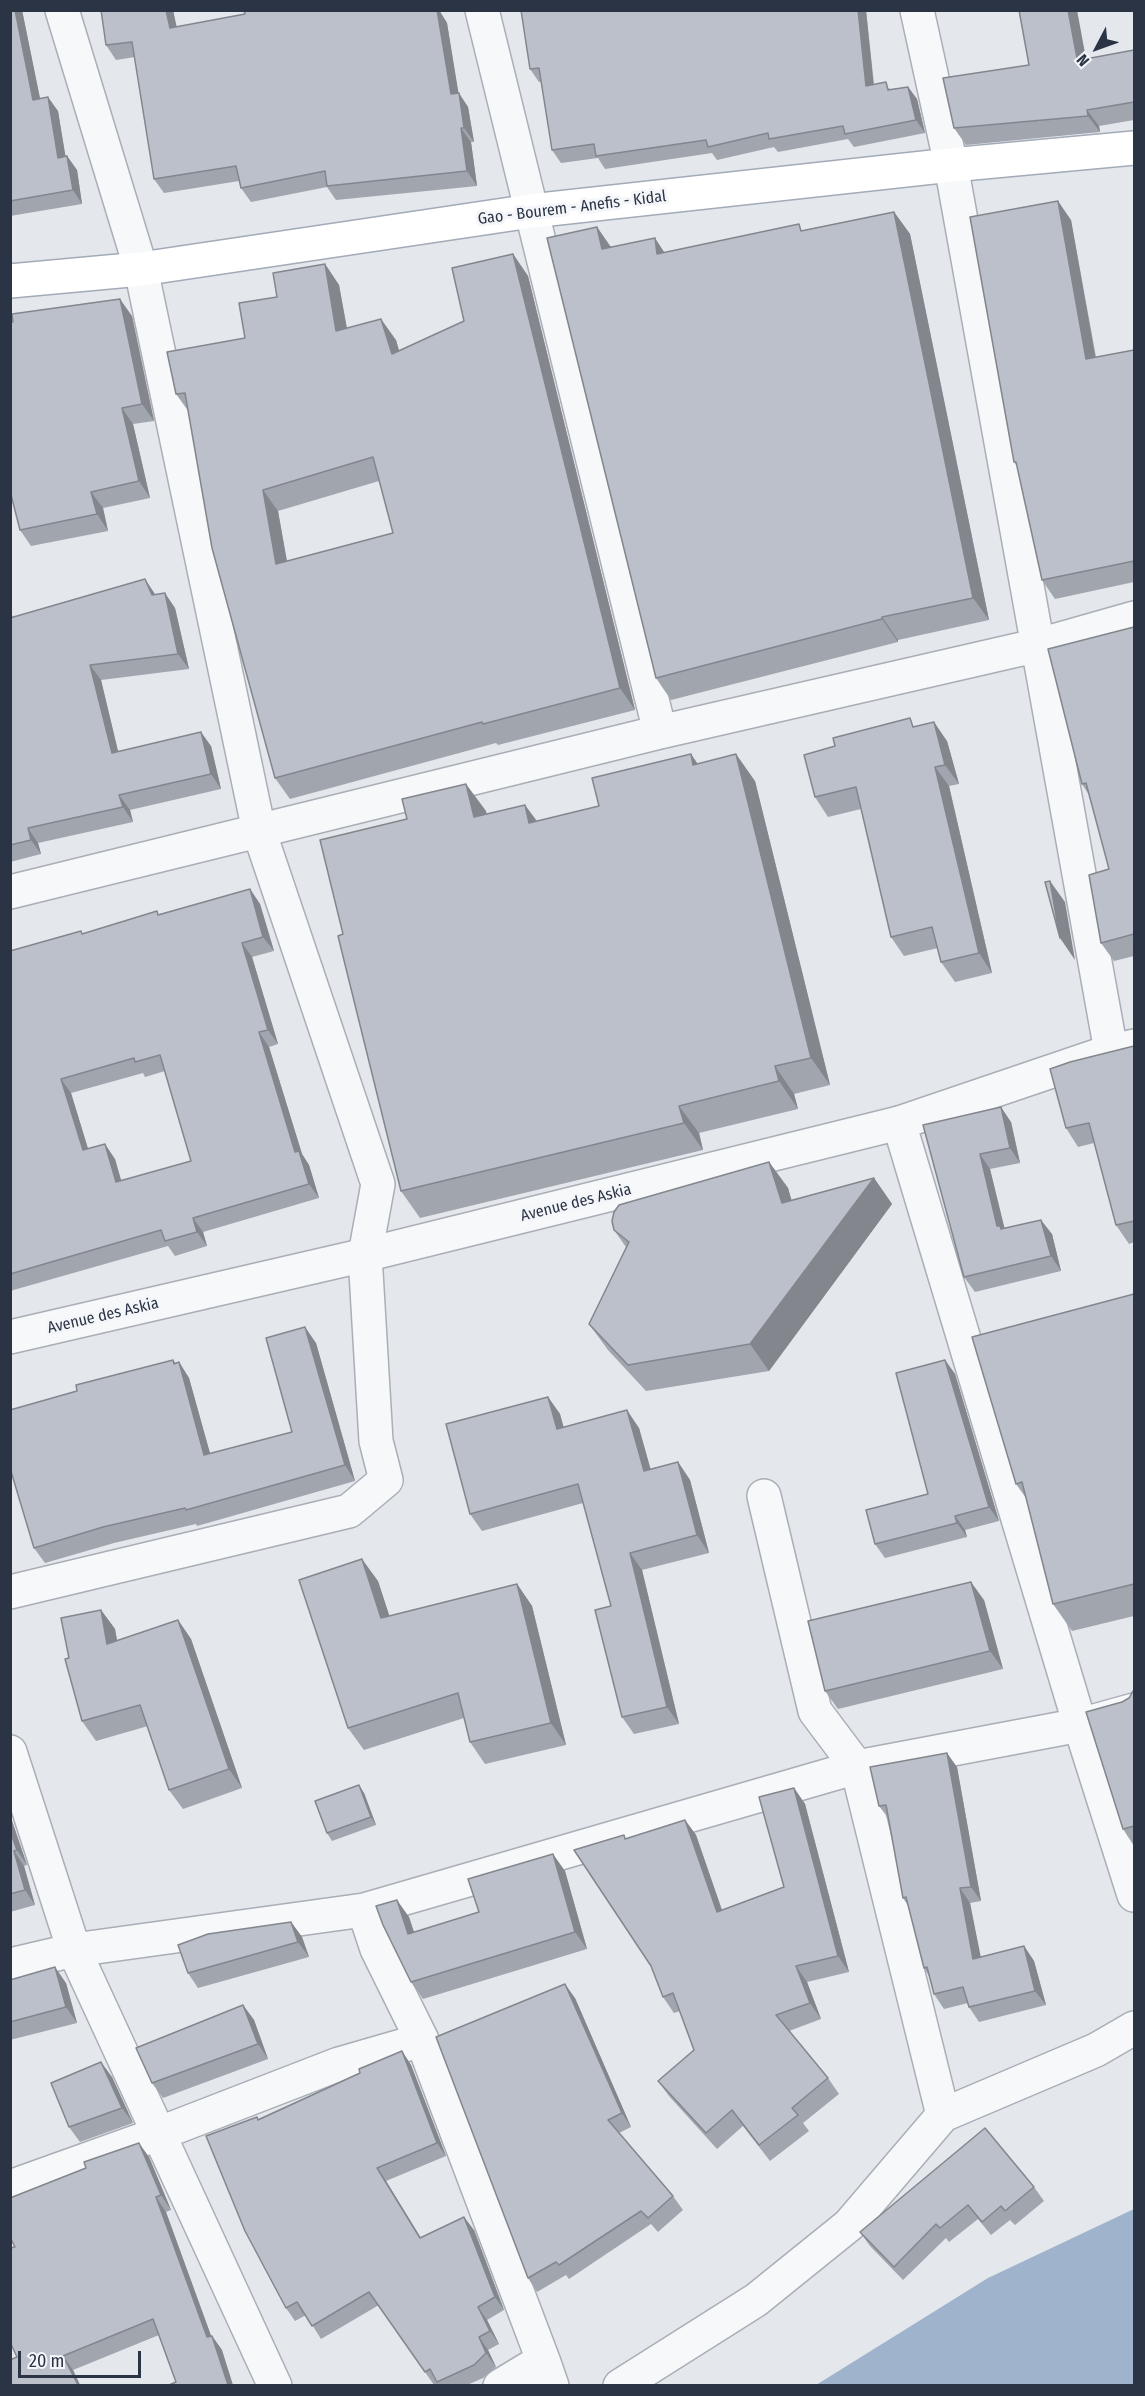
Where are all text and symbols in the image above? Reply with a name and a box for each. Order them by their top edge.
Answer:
north arrow [1067,18,1127,78]
text: N [1073,50,1093,70]
street label: Gao - Bourem - Anefis - Kidal [477,187,667,229]
street label: Avenue des Askia [519,1180,633,1226]
street label: Avenue des Askia [46,1294,160,1338]
scale bar [21,2339,144,2377]
text: 20 m [29,2350,64,2372]

